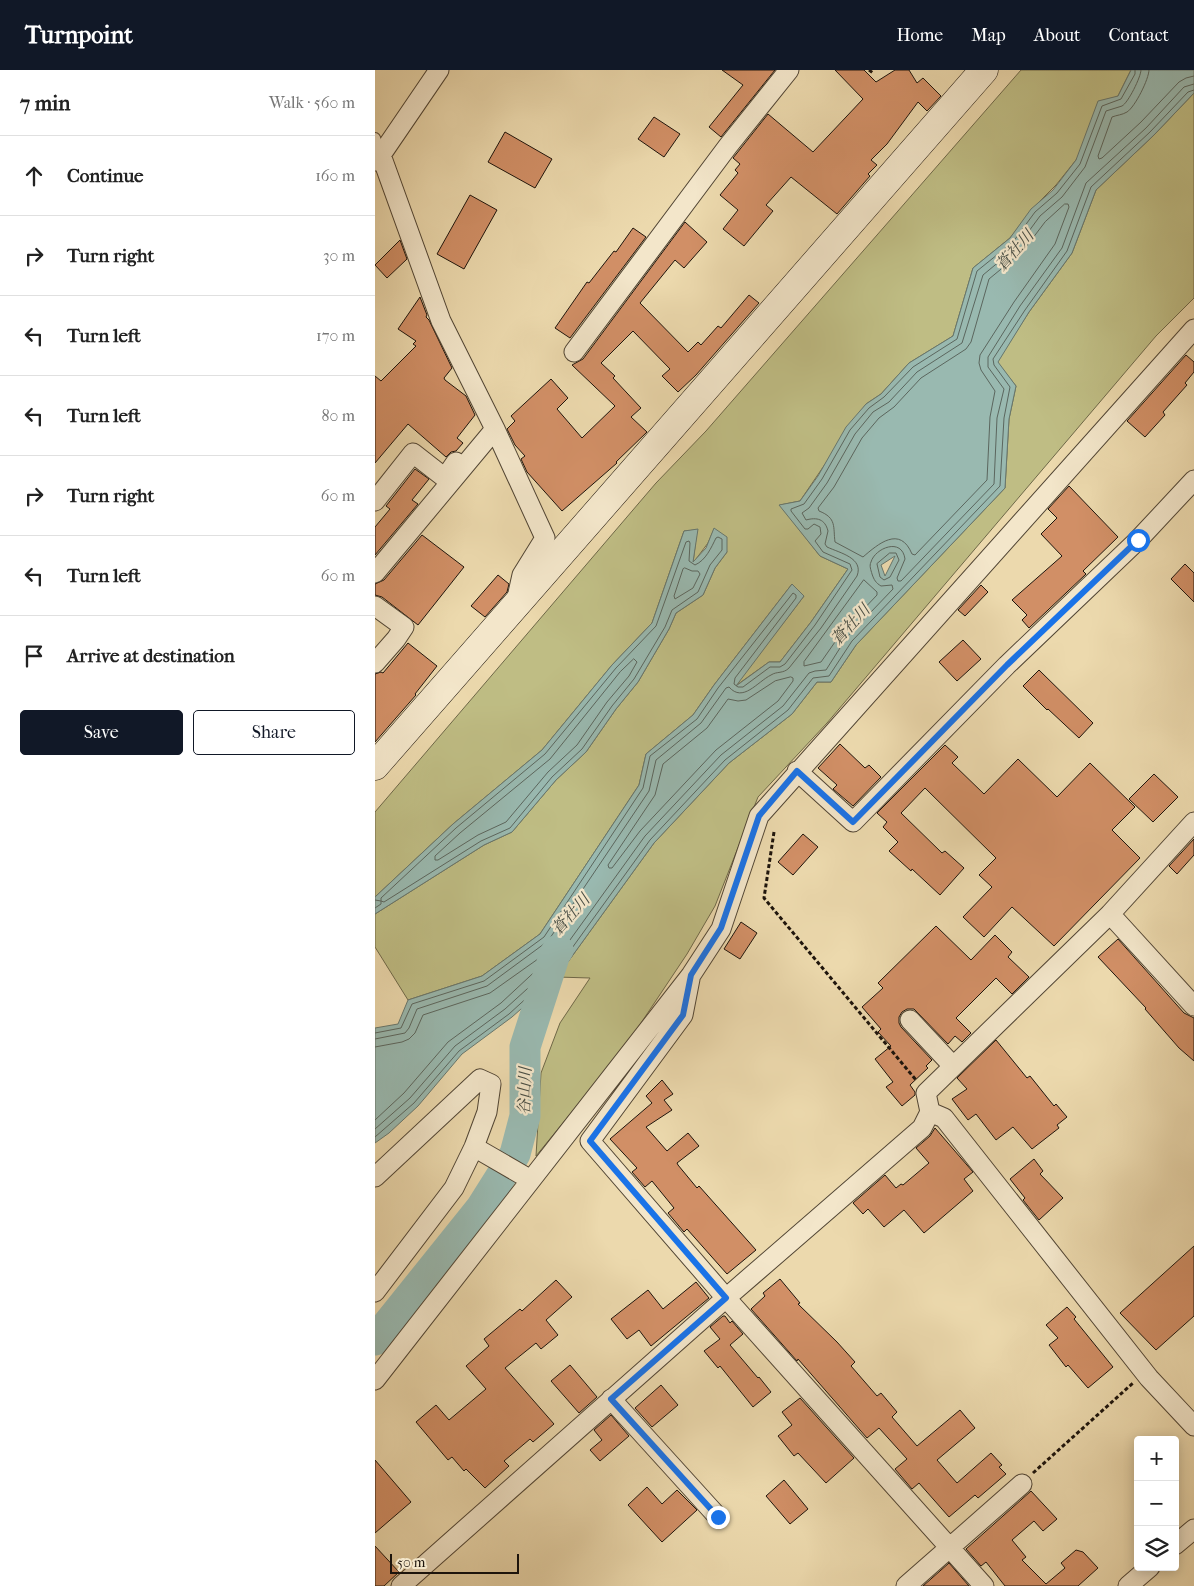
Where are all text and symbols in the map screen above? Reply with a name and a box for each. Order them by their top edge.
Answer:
text: Turnpoint [25,21,133,49]
text: Home [896,25,943,46]
text: Map [971,25,1006,46]
text: About [1034,25,1080,46]
text: Contact [1108,25,1169,46]
text: 7 min [20,91,71,115]
text: Walk · 560 m [269,93,355,112]
icon: ahead [20,162,48,190]
text: Continue [67,165,143,187]
text: 160 m [315,166,355,185]
water label: 蒼社川 [991,225,1039,275]
icon: right [20,242,48,270]
text: Turn right [67,245,154,267]
text: 30 m [323,246,355,265]
icon: left [20,322,48,350]
text: Turn left [67,325,141,347]
text: 170 m [316,326,355,345]
icon: left [20,402,48,430]
text: Turn left [67,405,141,427]
text: 80 m [321,406,355,425]
icon: right [20,482,48,510]
text: Turn right [67,485,154,507]
text: 60 m [321,486,355,505]
route start [1127,529,1150,552]
icon: left [20,562,48,590]
text: Turn left [67,565,141,587]
text: 60 m [321,566,355,585]
water label: 蒼社川 [827,599,875,648]
icon: arrive [20,642,48,670]
text: Arrive at destination [67,645,235,667]
button: Save [20,710,183,755]
button: Share [193,710,355,755]
water label: 蒼社川 [547,889,595,939]
water label: 谷山川 [514,1065,535,1115]
map controls [1134,1436,1179,1571]
button: + [1134,1436,1179,1481]
button: − [1134,1481,1179,1526]
route end [707,1506,730,1529]
button: layers [1134,1526,1179,1571]
scale bar [390,1551,519,1574]
text: 50 m [397,1554,425,1571]

